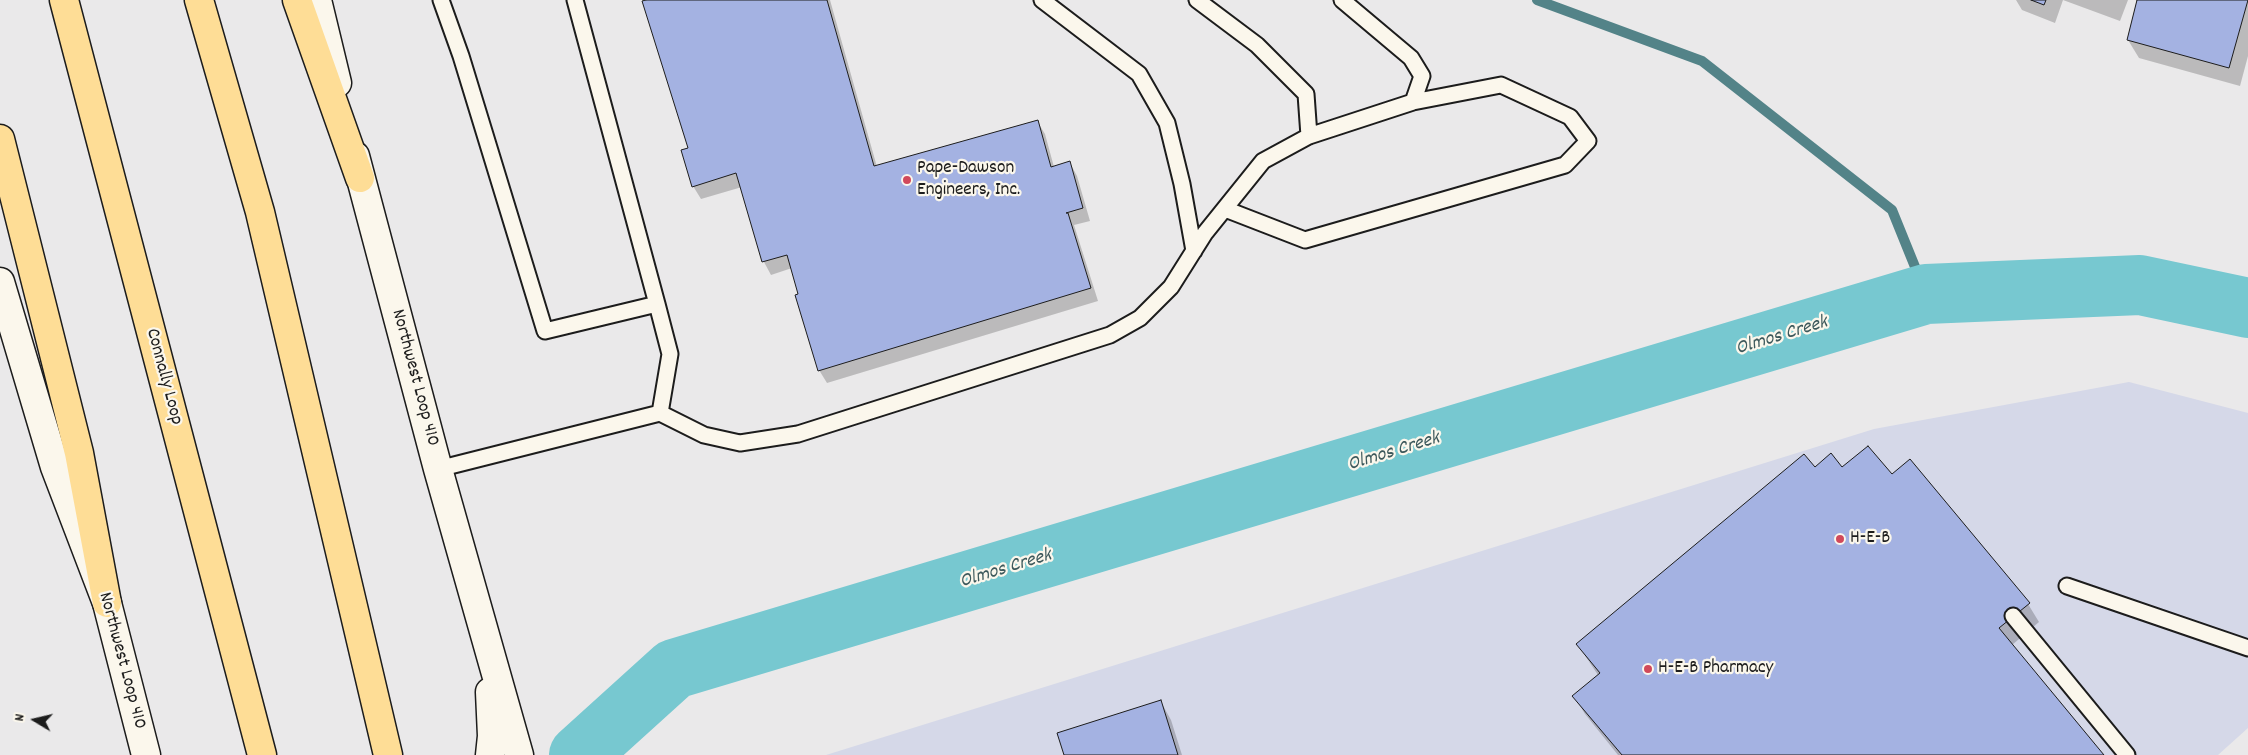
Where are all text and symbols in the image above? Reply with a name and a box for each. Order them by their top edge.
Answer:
place label: Pape-Dawson Engineers, Inc. [917,158,1020,202]
marker: Pape-Dawson Engineers, Inc. [901,174,913,186]
street label: Northwest Loop 410 [385,307,443,449]
water label: Olmos Creek [1733,312,1831,362]
street label: Connally Loop [139,326,187,428]
water label: Olmos Creek [1345,428,1443,478]
place label: H-E-B [1850,528,1890,550]
marker: H-E-B [1834,533,1846,545]
water label: Olmos Creek [957,545,1055,595]
street label: Northwest Loop 410 [92,590,150,732]
place label: H-E-B Pharmacy [1658,658,1773,680]
marker: H-E-B Pharmacy [1642,663,1654,675]
north arrow [10,695,60,745]
text: N [10,713,31,723]

